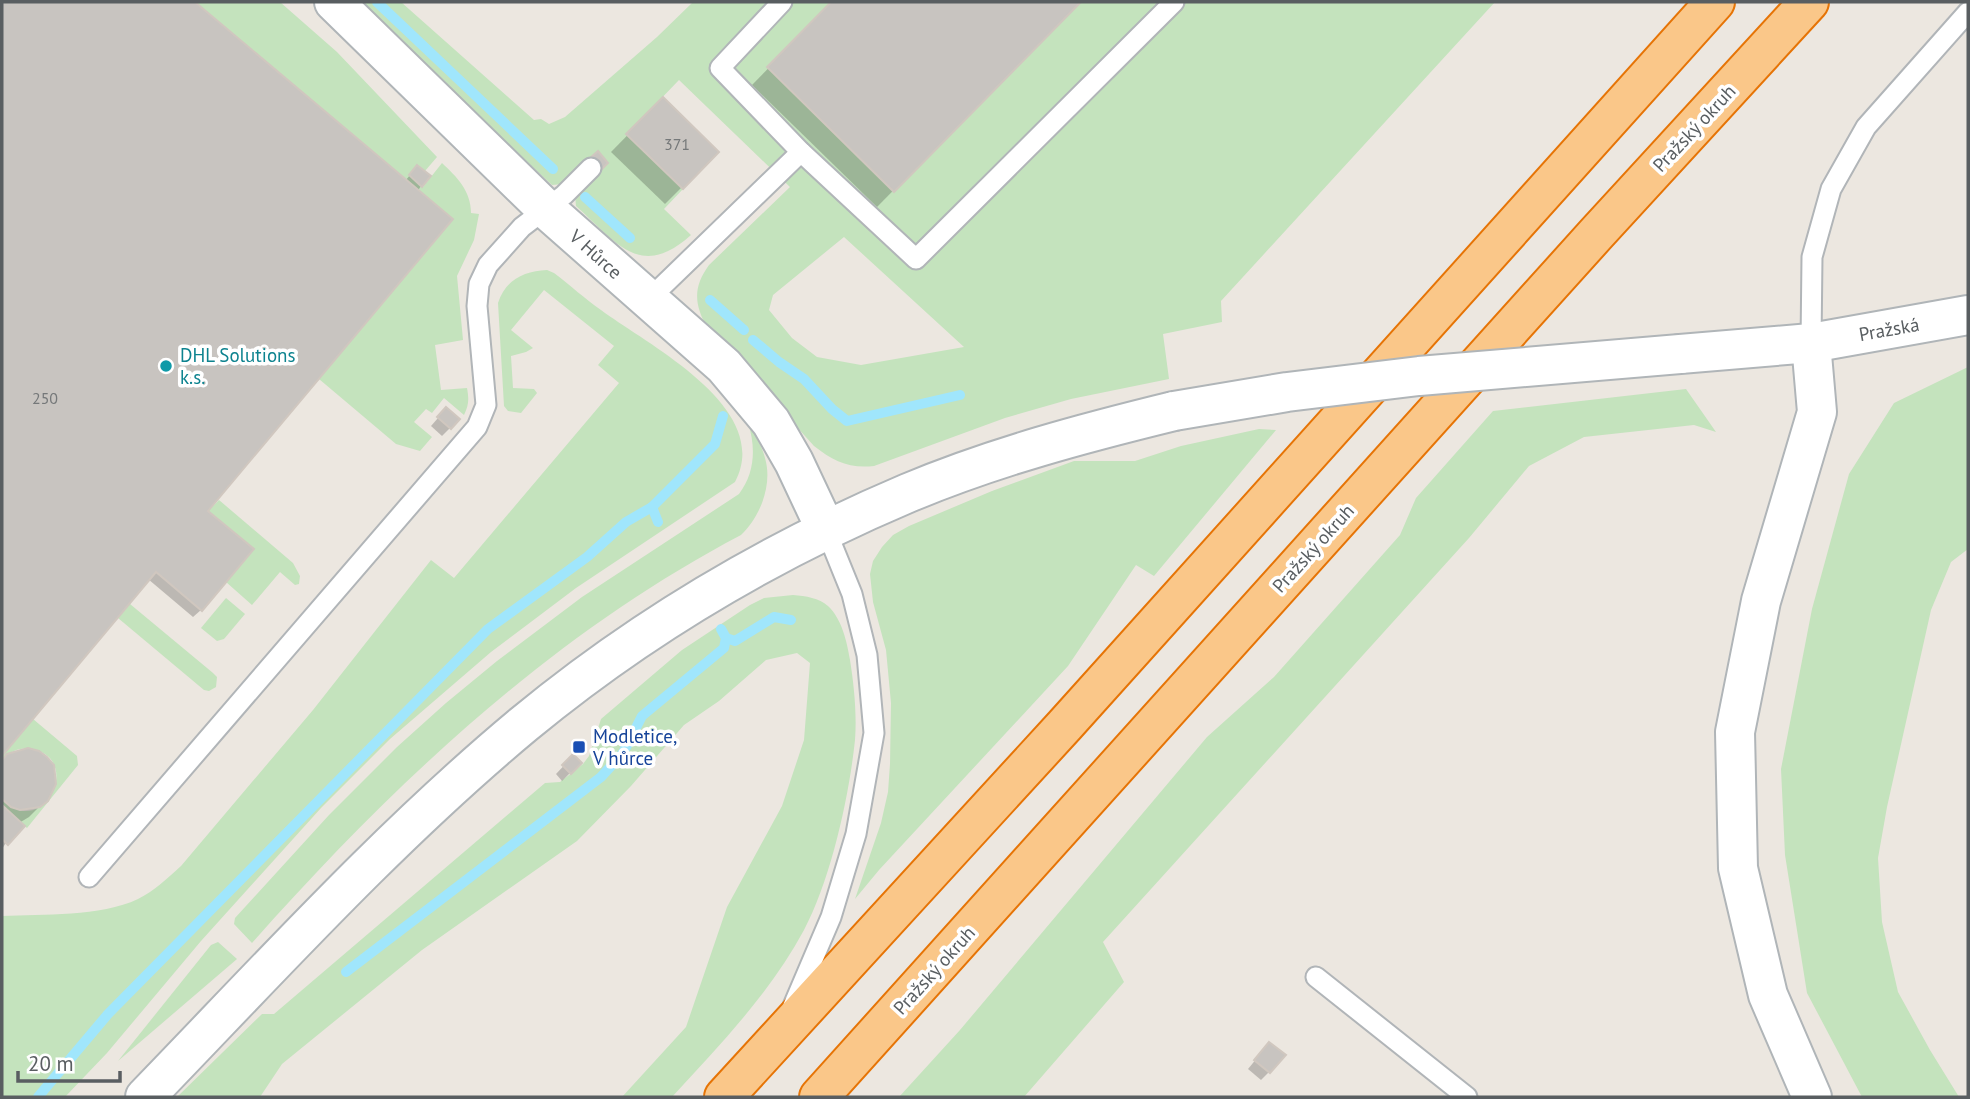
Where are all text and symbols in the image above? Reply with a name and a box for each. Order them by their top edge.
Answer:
street label: Pražský okruh [1647,79,1741,177]
house number: 371 [664,134,690,154]
street label: V Hůrce [564,223,627,284]
street label: Pražská [1857,312,1921,346]
place label: DHL Solutions k.s. [180,343,295,389]
marker: DHL Solutions k.s. [158,358,174,374]
house number: 250 [32,388,58,408]
street label: Pražský okruh [1267,499,1359,597]
place label: Modletice, V hůrce [592,724,677,770]
marker: Modletice, V hůrce [571,739,587,755]
street label: Pražský okruh [888,921,980,1019]
scale bar [18,1040,119,1084]
text: 20 m [28,1050,74,1077]

